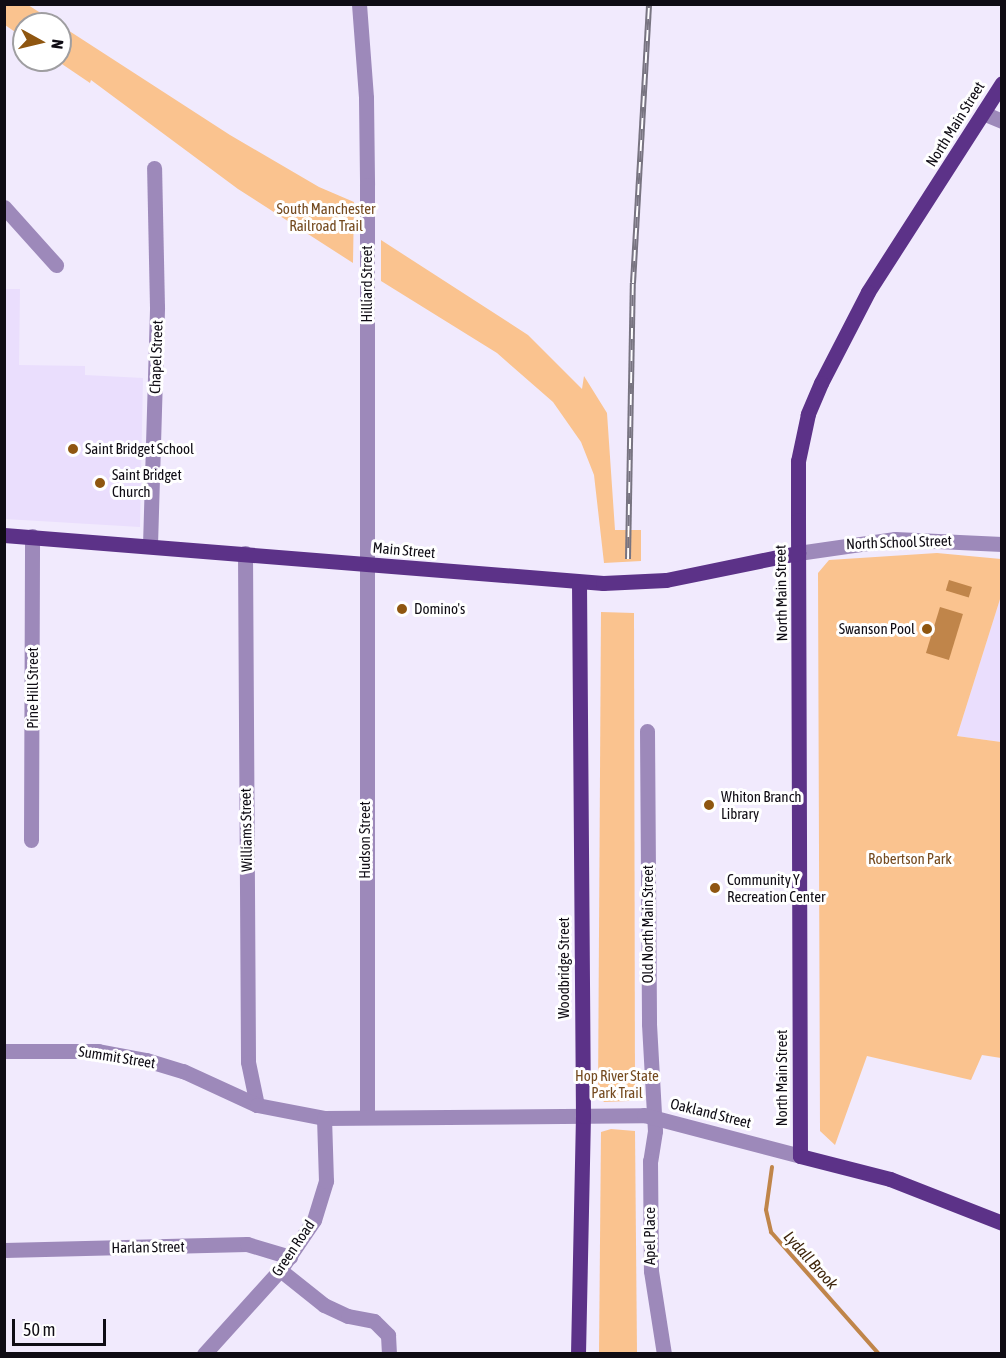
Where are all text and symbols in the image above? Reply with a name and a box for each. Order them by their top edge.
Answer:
north arrow [12,12,72,72]
text: N [48,38,67,50]
street label: North Main Street [922,78,988,170]
park label: South Manchester Railroad Trail [277,199,375,234]
street label: Hilliard Street [358,245,376,323]
street label: Chapel Street [146,320,166,394]
place label: Saint Bridget School [85,440,194,458]
marker: Saint Bridget School [66,442,80,456]
place label: Saint Bridget Church [112,465,182,500]
marker: Saint Bridget Church [93,476,107,490]
street label: North School Street [846,531,952,553]
street label: Main Street [372,538,436,562]
street label: North Main Street [771,545,791,641]
place label: Domino's [414,600,465,618]
marker: Domino's [395,602,409,616]
place label: Swanson Pool [839,620,915,638]
marker: Swanson Pool [920,622,934,636]
street label: Pine Hill Street [24,647,42,729]
place label: Whiton Branch Library [721,787,801,822]
street label: Williams Street [236,788,256,872]
marker: Whiton Branch Library [702,798,716,812]
street label: Hudson Street [356,801,374,879]
park label: Robertson Park [868,850,952,868]
street label: Old North Main Street [639,865,657,983]
place label: Community Y Recreation Center [727,870,825,905]
marker: Community Y Recreation Center [708,881,722,895]
street label: Woodbridge Street [555,917,573,1019]
street label: North Main Street [773,1030,791,1126]
street label: Summit Street [77,1042,157,1072]
park label: Hop River State Park Trail [575,1066,659,1101]
street label: Oakland Street [669,1094,753,1132]
street label: Apel Place [641,1207,659,1265]
street label: Green Road [268,1216,318,1280]
water label: Lydall Brook [780,1227,842,1293]
street label: Harlan Street [111,1237,185,1257]
scale bar [15,1307,110,1345]
text: 50 m [23,1319,55,1340]

